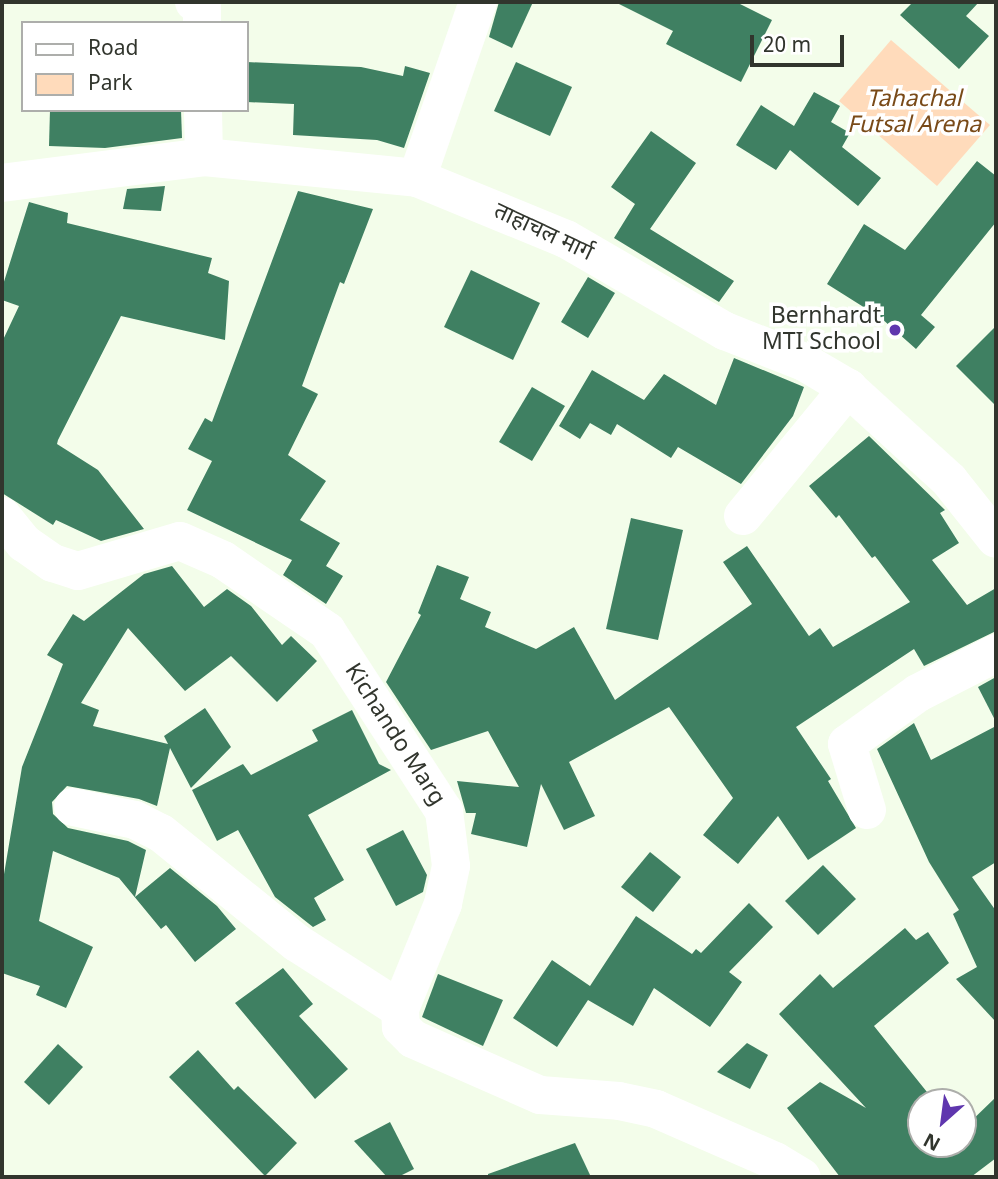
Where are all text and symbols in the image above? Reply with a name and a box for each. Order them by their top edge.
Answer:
legend [21,21,248,112]
scale bar [753,21,848,65]
text: 20 m [763,33,811,61]
text: Road [88,36,138,64]
text: Park [88,71,132,99]
park label: Tahachal Futsal Arena [847,86,981,140]
street label: ताहाचल मार्ग [489,198,597,268]
place label: Bernhardt MTI School [762,303,881,357]
marker: Bernhardt MTI School [887,322,903,338]
street label: Kichando Marg [338,659,450,811]
north arrow [907,1088,977,1158]
text: N [920,1126,945,1155]

